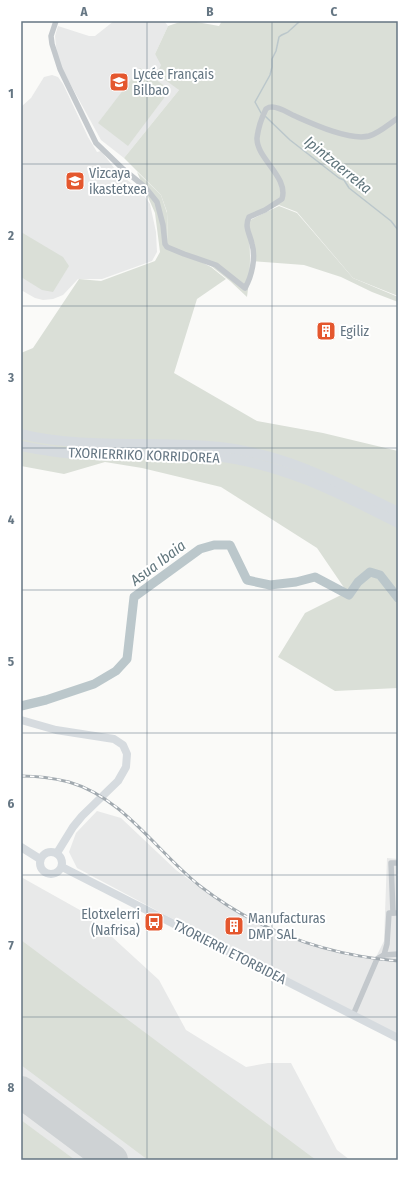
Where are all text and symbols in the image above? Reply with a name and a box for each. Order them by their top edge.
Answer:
text: A [79,4,88,19]
text: B [206,4,214,19]
text: C [331,4,338,19]
place label: Lycée Français Bilbao [133,66,214,99]
school or university icon: Lycée Français Bilbao [108,71,130,93]
text: 1 [8,86,14,101]
water label: Ipintzaerreka [301,132,375,198]
place label: Vizcaya ikastetxea [89,165,147,198]
school or university icon: Vizcaya ikastetxea [64,170,86,192]
text: 2 [7,228,14,243]
building icon: Egiliz [315,320,337,342]
place label: Egiliz [340,323,370,340]
text: 3 [7,370,14,385]
street label: TXORIERRIKO KORRIDOREA [68,444,221,467]
text: 4 [8,512,15,527]
water label: Asua Ibaia [126,536,189,590]
text: 5 [8,654,14,669]
text: 6 [8,796,15,811]
place label: Elotxelerri (Nafrisa) [81,906,140,939]
place label: Manufacturas DMP SAL [248,910,325,943]
bus stop icon: Elotxelerri (Nafrisa) [143,911,165,933]
building icon: Manufacturas DMP SAL [223,915,245,937]
street label: TXORIERRI ETORBIDEA [171,917,290,989]
text: 7 [8,938,14,953]
text: 8 [8,1080,15,1095]

